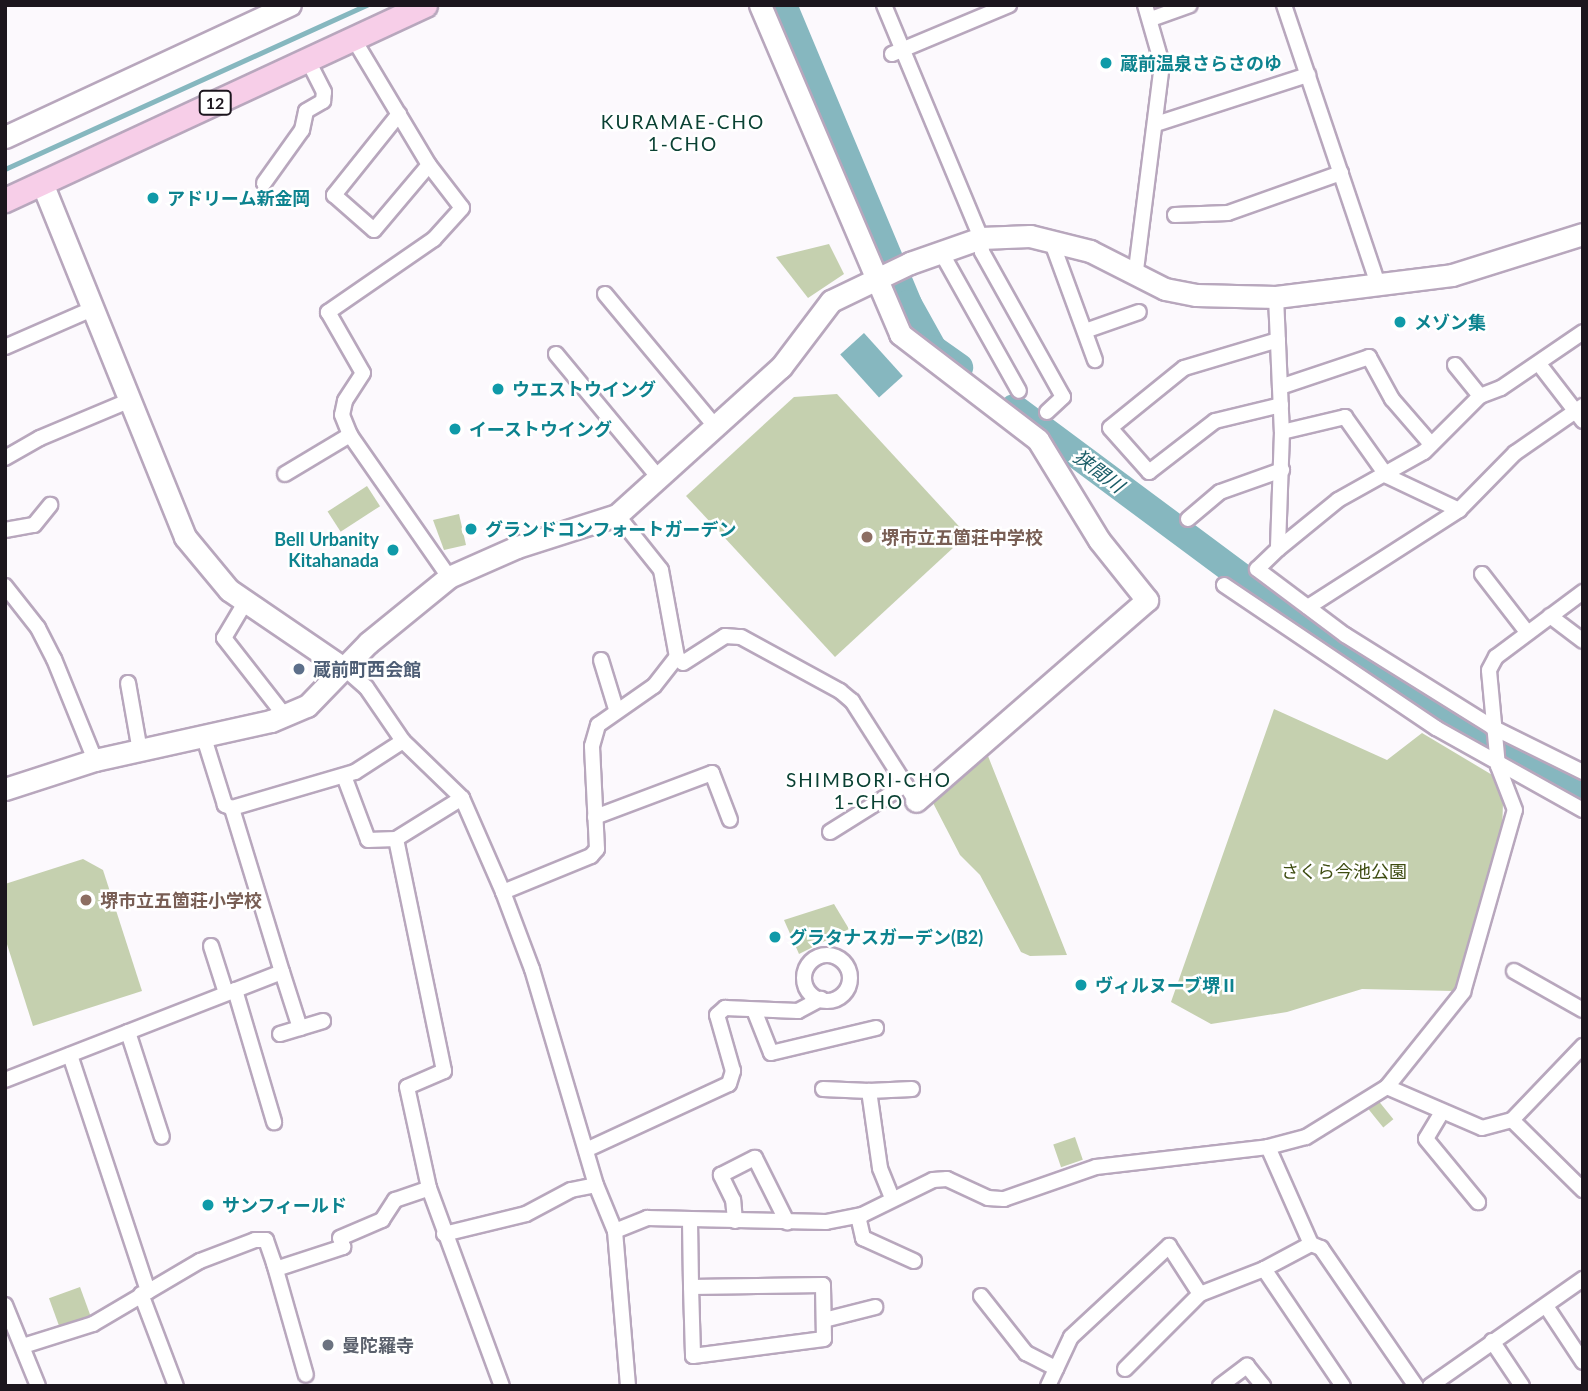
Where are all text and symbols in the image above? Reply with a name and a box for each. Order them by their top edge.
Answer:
place label: 蔵前温泉さらさのゆ [1120,52,1282,74]
marker: 蔵前温泉さらさのゆ [1098,55,1114,71]
road number: 12 [198,90,232,116]
district label: KURAMAE-CHO 1-CHO [602,111,764,155]
place label: アドリーム新金岡 [167,187,311,209]
marker: アドリーム新金岡 [145,190,161,206]
place label: メゾン集 [1414,311,1486,333]
marker: メゾン集 [1392,314,1408,330]
place label: ウエストウイング [512,378,656,400]
marker: ウエストウイング [490,381,506,397]
place label: イーストウイング [469,418,613,440]
marker: イーストウイング [447,421,463,437]
water label: 狭間川 [1069,445,1129,497]
place label: グランドコンフォートガーデン [485,518,737,540]
marker: グランドコンフォートガーデン [463,521,479,537]
place label: 堺市立五箇荘中学校 [881,526,1043,548]
place label: Bell Urbanity Kitahanada [274,529,379,572]
marker: 堺市立五箇荘中学校 [859,529,875,545]
marker: Bell Urbanity Kitahanada [385,542,401,558]
place label: 蔵前町西会館 [313,658,421,680]
marker: 蔵前町西会館 [291,661,307,677]
district label: SHIMBORI-CHO 1-CHO [788,769,950,813]
park label: さくら今池公園 [1281,860,1407,882]
place label: 堺市立五箇荘小学校 [100,889,262,911]
marker: 堺市立五箇荘小学校 [78,892,94,908]
place label: グラタナスガーデン(B2) [789,926,983,948]
marker: グラタナスガーデン(B2) [767,929,783,945]
place label: ヴィルヌーブ堺Ⅱ [1095,974,1239,996]
marker: ヴィルヌーブ堺Ⅱ [1073,977,1089,993]
place label: サンフィールド [222,1194,348,1216]
marker: サンフィールド [200,1197,216,1213]
place label: 曼陀羅寺 [342,1334,414,1356]
marker: 曼陀羅寺 [320,1337,336,1353]

